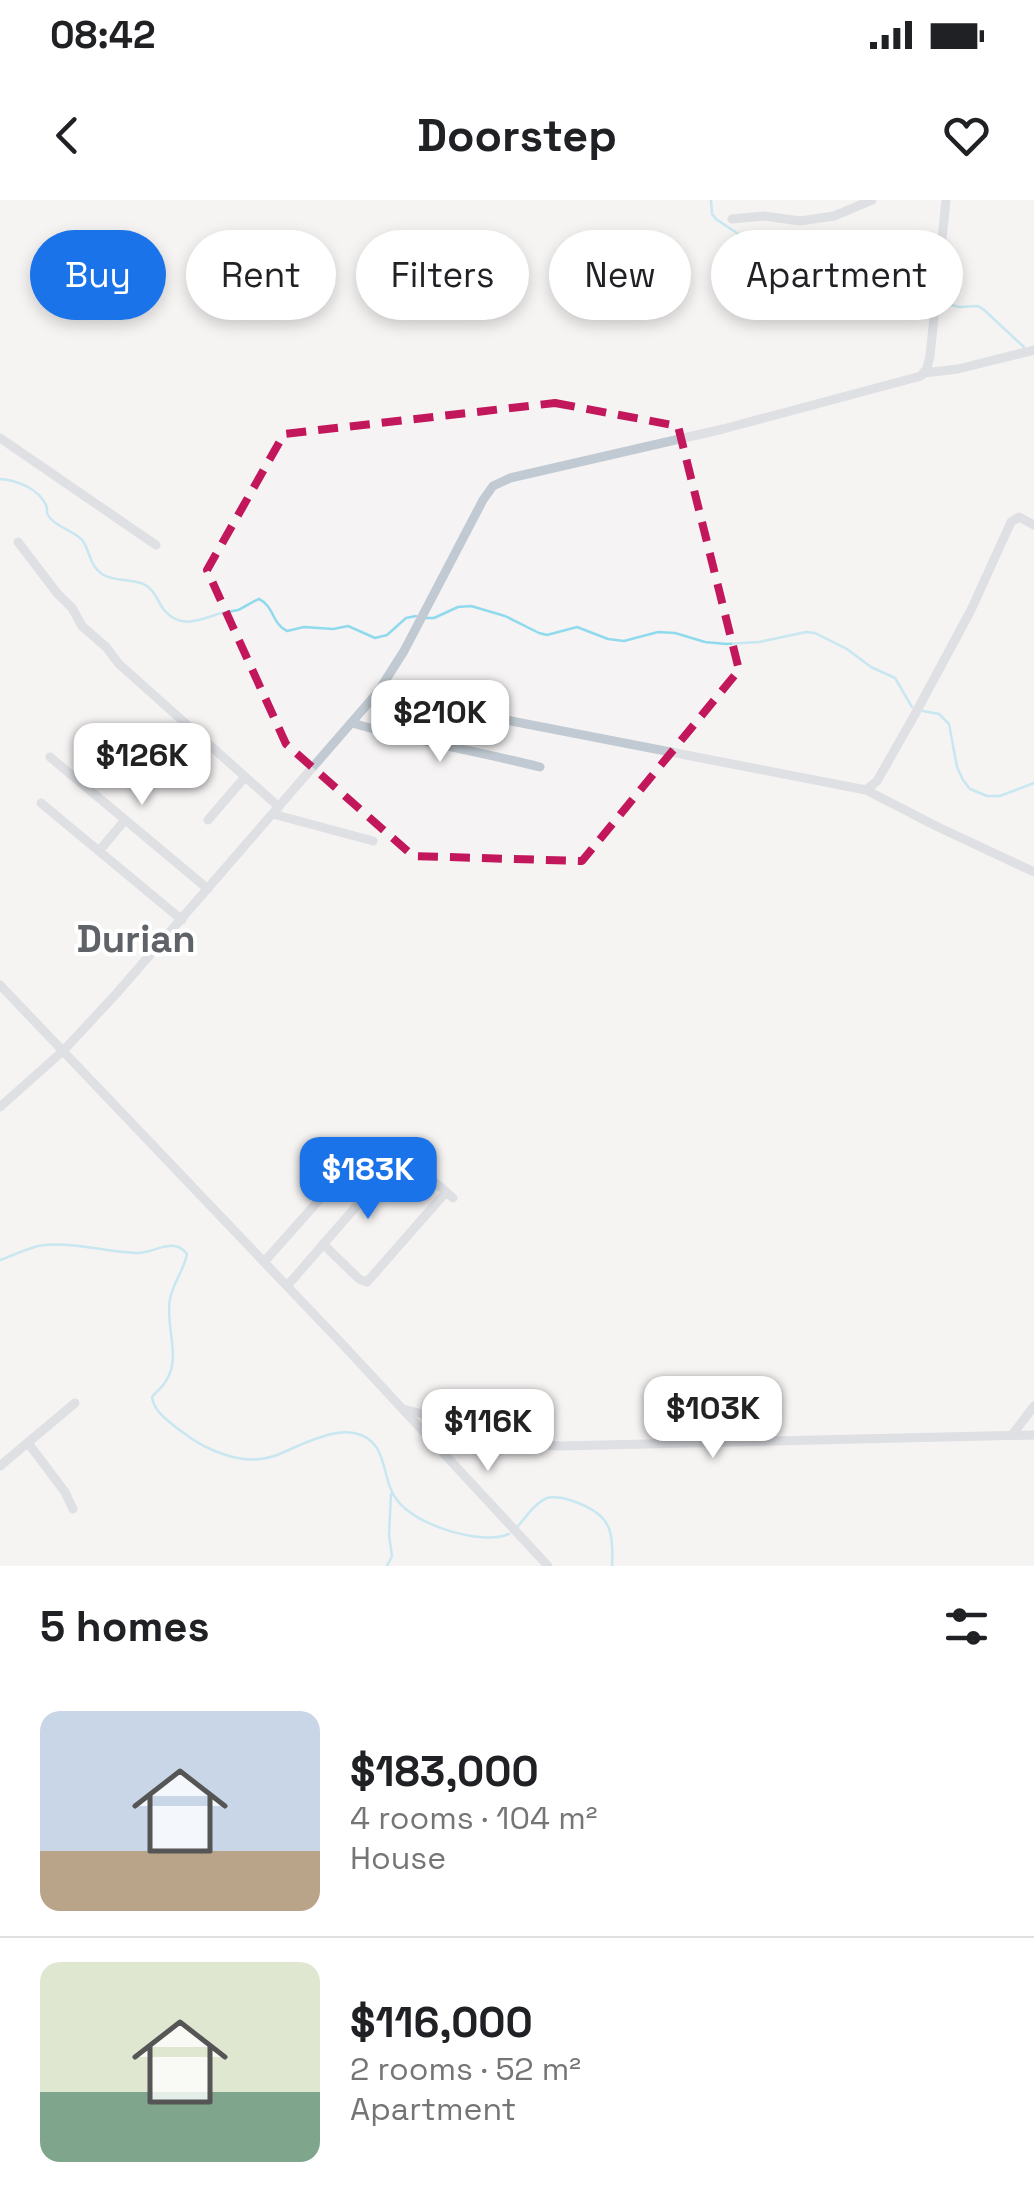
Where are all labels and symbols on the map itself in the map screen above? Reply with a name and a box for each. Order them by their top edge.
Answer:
pin: $210K [370,680,510,765]
pin: $126K [72,723,212,808]
district label: Durian [76,915,196,963]
pin: $183K [298,1137,438,1222]
pin: $103K [643,1376,783,1461]
pin: $116K [418,1389,558,1474]

